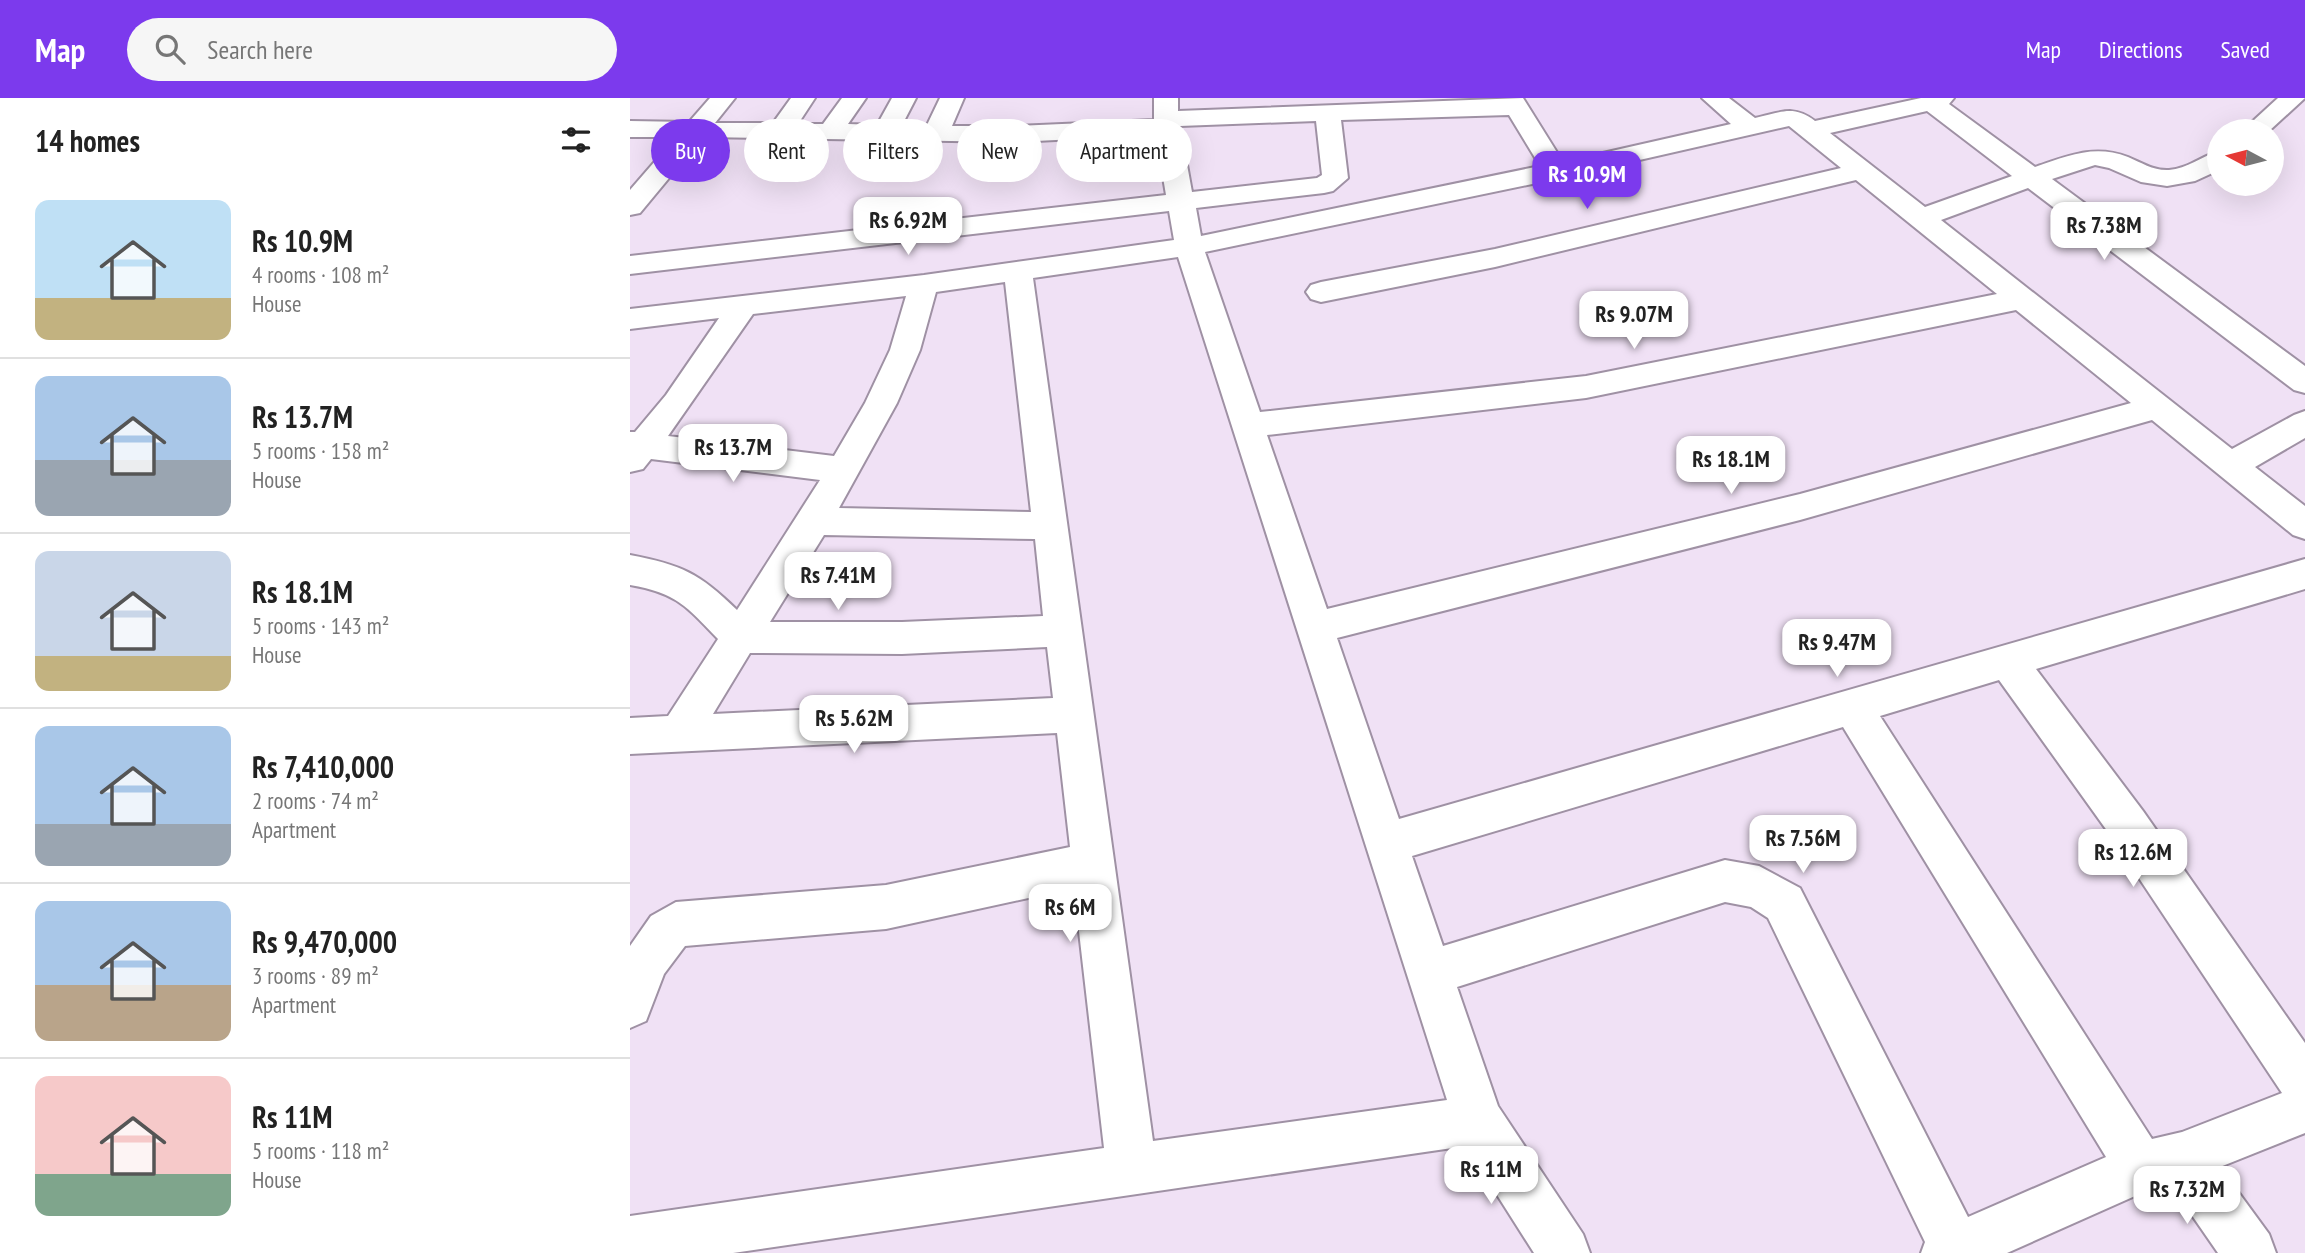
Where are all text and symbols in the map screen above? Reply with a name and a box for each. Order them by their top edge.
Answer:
search box [127,18,617,81]
text: Map [35,28,85,71]
icon: search [151,30,189,68]
text: Search here [207,33,313,66]
text: Map [2026,34,2061,65]
text: Directions [2099,34,2183,65]
text: Saved [2221,34,2270,65]
chip: Buy [651,119,730,182]
chip: Rent [744,119,829,182]
chip: Filters [843,119,943,182]
chip: New [957,119,1042,182]
chip: Apartment [1056,119,1192,182]
north arrow [2207,119,2284,196]
map controls [2207,119,2284,196]
text: 14 homes [35,121,140,160]
icon: filters [557,121,595,159]
pin: Rs 10.9M [1515,152,1659,211]
text: Rs 10.9M [1548,159,1626,188]
pin: Rs 6.92M [836,198,980,257]
pin: Rs 7.38M [2032,202,2176,262]
text: Rs 6.92M [869,205,947,234]
text: Rs 7.38M [2066,210,2142,239]
text: Rs 10.9M [252,221,353,260]
icon: home [91,228,175,312]
text: 4 rooms · 108 m² [252,260,389,289]
text: House [252,289,302,318]
pin: Rs 9.07M [1562,292,1706,351]
text: Rs 9.07M [1595,299,1673,328]
text: Rs 13.7M [252,397,353,436]
icon: home [91,404,175,488]
pin: Rs 13.7M [661,424,805,484]
text: Rs 13.7M [694,432,772,461]
text: 5 rooms · 158 m² [252,436,389,465]
pin: Rs 18.1M [1659,436,1803,496]
text: Rs 18.1M [1692,444,1770,473]
text: House [252,465,302,494]
pin: Rs 7.41M [766,552,910,612]
text: Rs 7.41M [800,560,876,589]
text: Rs 18.1M [252,572,353,611]
icon: home [91,579,175,663]
text: 5 rooms · 143 m² [252,611,389,640]
pin: Rs 9.47M [1765,620,1909,679]
text: Rs 9.47M [1798,627,1876,656]
text: House [252,640,302,669]
pin: Rs 5.62M [782,696,926,755]
text: Rs 5.62M [815,703,893,732]
text: Rs 7,410,000 [252,747,394,786]
icon: home [91,754,175,838]
text: 2 rooms · 74 m² [252,786,379,815]
text: Apartment [252,815,336,844]
pin: Rs 7.56M [1731,816,1875,875]
text: Rs 7.56M [1765,823,1841,852]
pin: Rs 12.6M [2061,830,2205,889]
text: Rs 12.6M [2094,837,2172,866]
pin: Rs 6M [1021,884,1119,944]
text: Rs 6M [1045,892,1095,921]
text: Rs 9,470,000 [252,922,397,961]
icon: home [91,929,175,1013]
text: 3 rooms · 89 m² [252,961,379,990]
text: Apartment [252,990,336,1019]
text: Rs 11M [252,1097,332,1136]
icon: home [91,1104,175,1188]
text: 5 rooms · 118 m² [252,1136,389,1165]
pin: Rs 11M [1434,1146,1548,1206]
text: Rs 11M [1460,1154,1522,1183]
text: House [252,1165,302,1194]
pin: Rs 7.32M [2115,1166,2259,1226]
text: Rs 7.32M [2149,1174,2225,1203]

